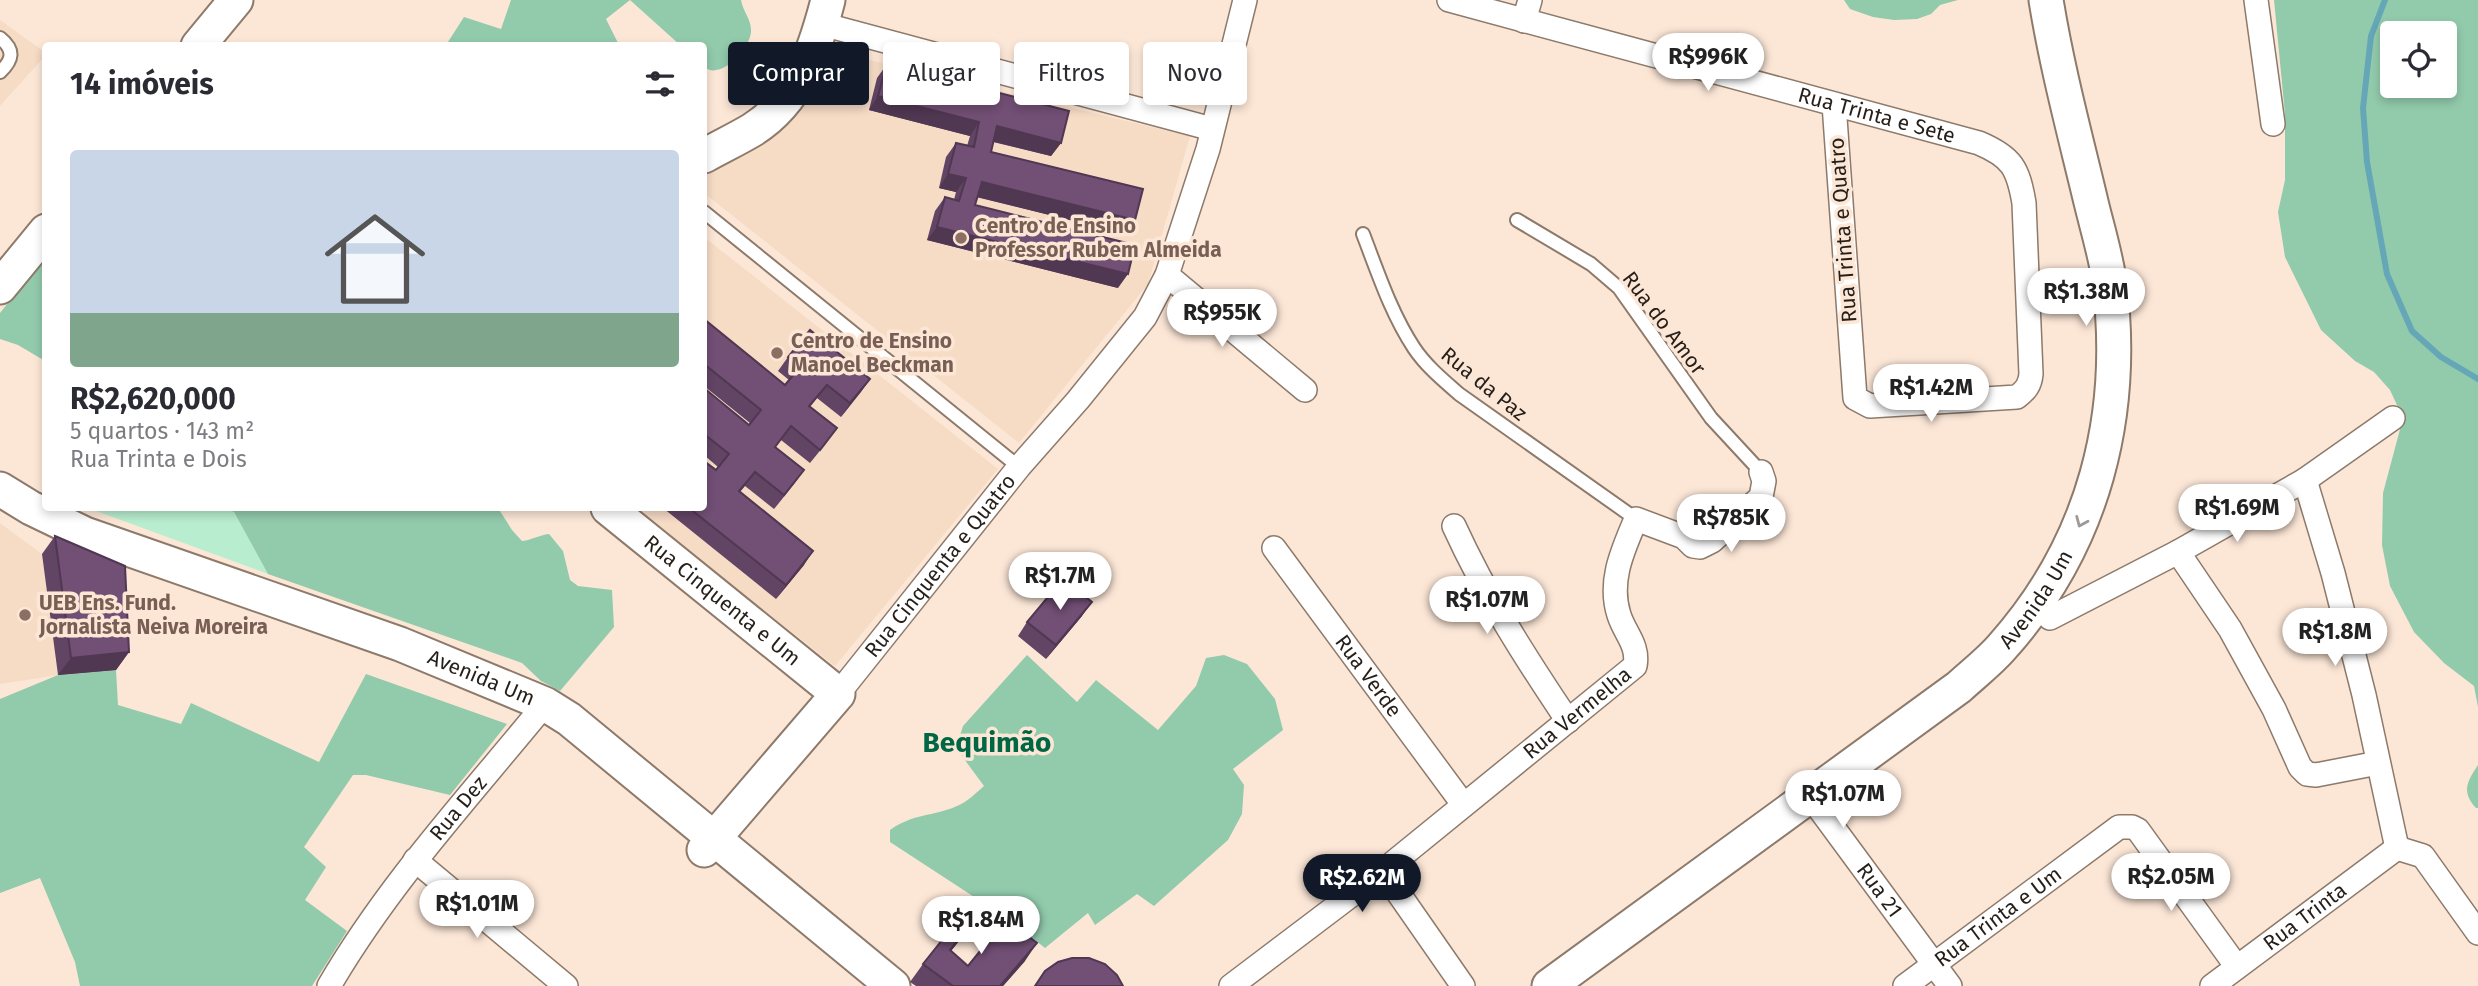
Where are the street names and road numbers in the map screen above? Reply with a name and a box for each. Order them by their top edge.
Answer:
street label: Rua Trinta e Sete [1795,82,1958,149]
street label: Rua Trinta e Quatro [1824,137,1862,323]
street label: Rua do Amor [1617,266,1711,380]
street label: Rua da Paz [1436,341,1532,427]
street label: Rua Cinquenta e Quatro [859,469,1021,663]
street label: Rua Cinquenta e Um [639,529,806,672]
street label: Avenida Um [1994,546,2079,654]
street label: Rua Verde [1329,630,1407,722]
street label: Avenida Um [424,644,539,711]
street label: Rua Vermelha [1518,661,1637,765]
street label: Rua Dez [424,771,492,846]
street label: Rua 21 [1851,858,1908,922]
street label: Rua Trinta e Um [1929,861,2067,973]
street label: Rua Trinta [2258,877,2352,956]

